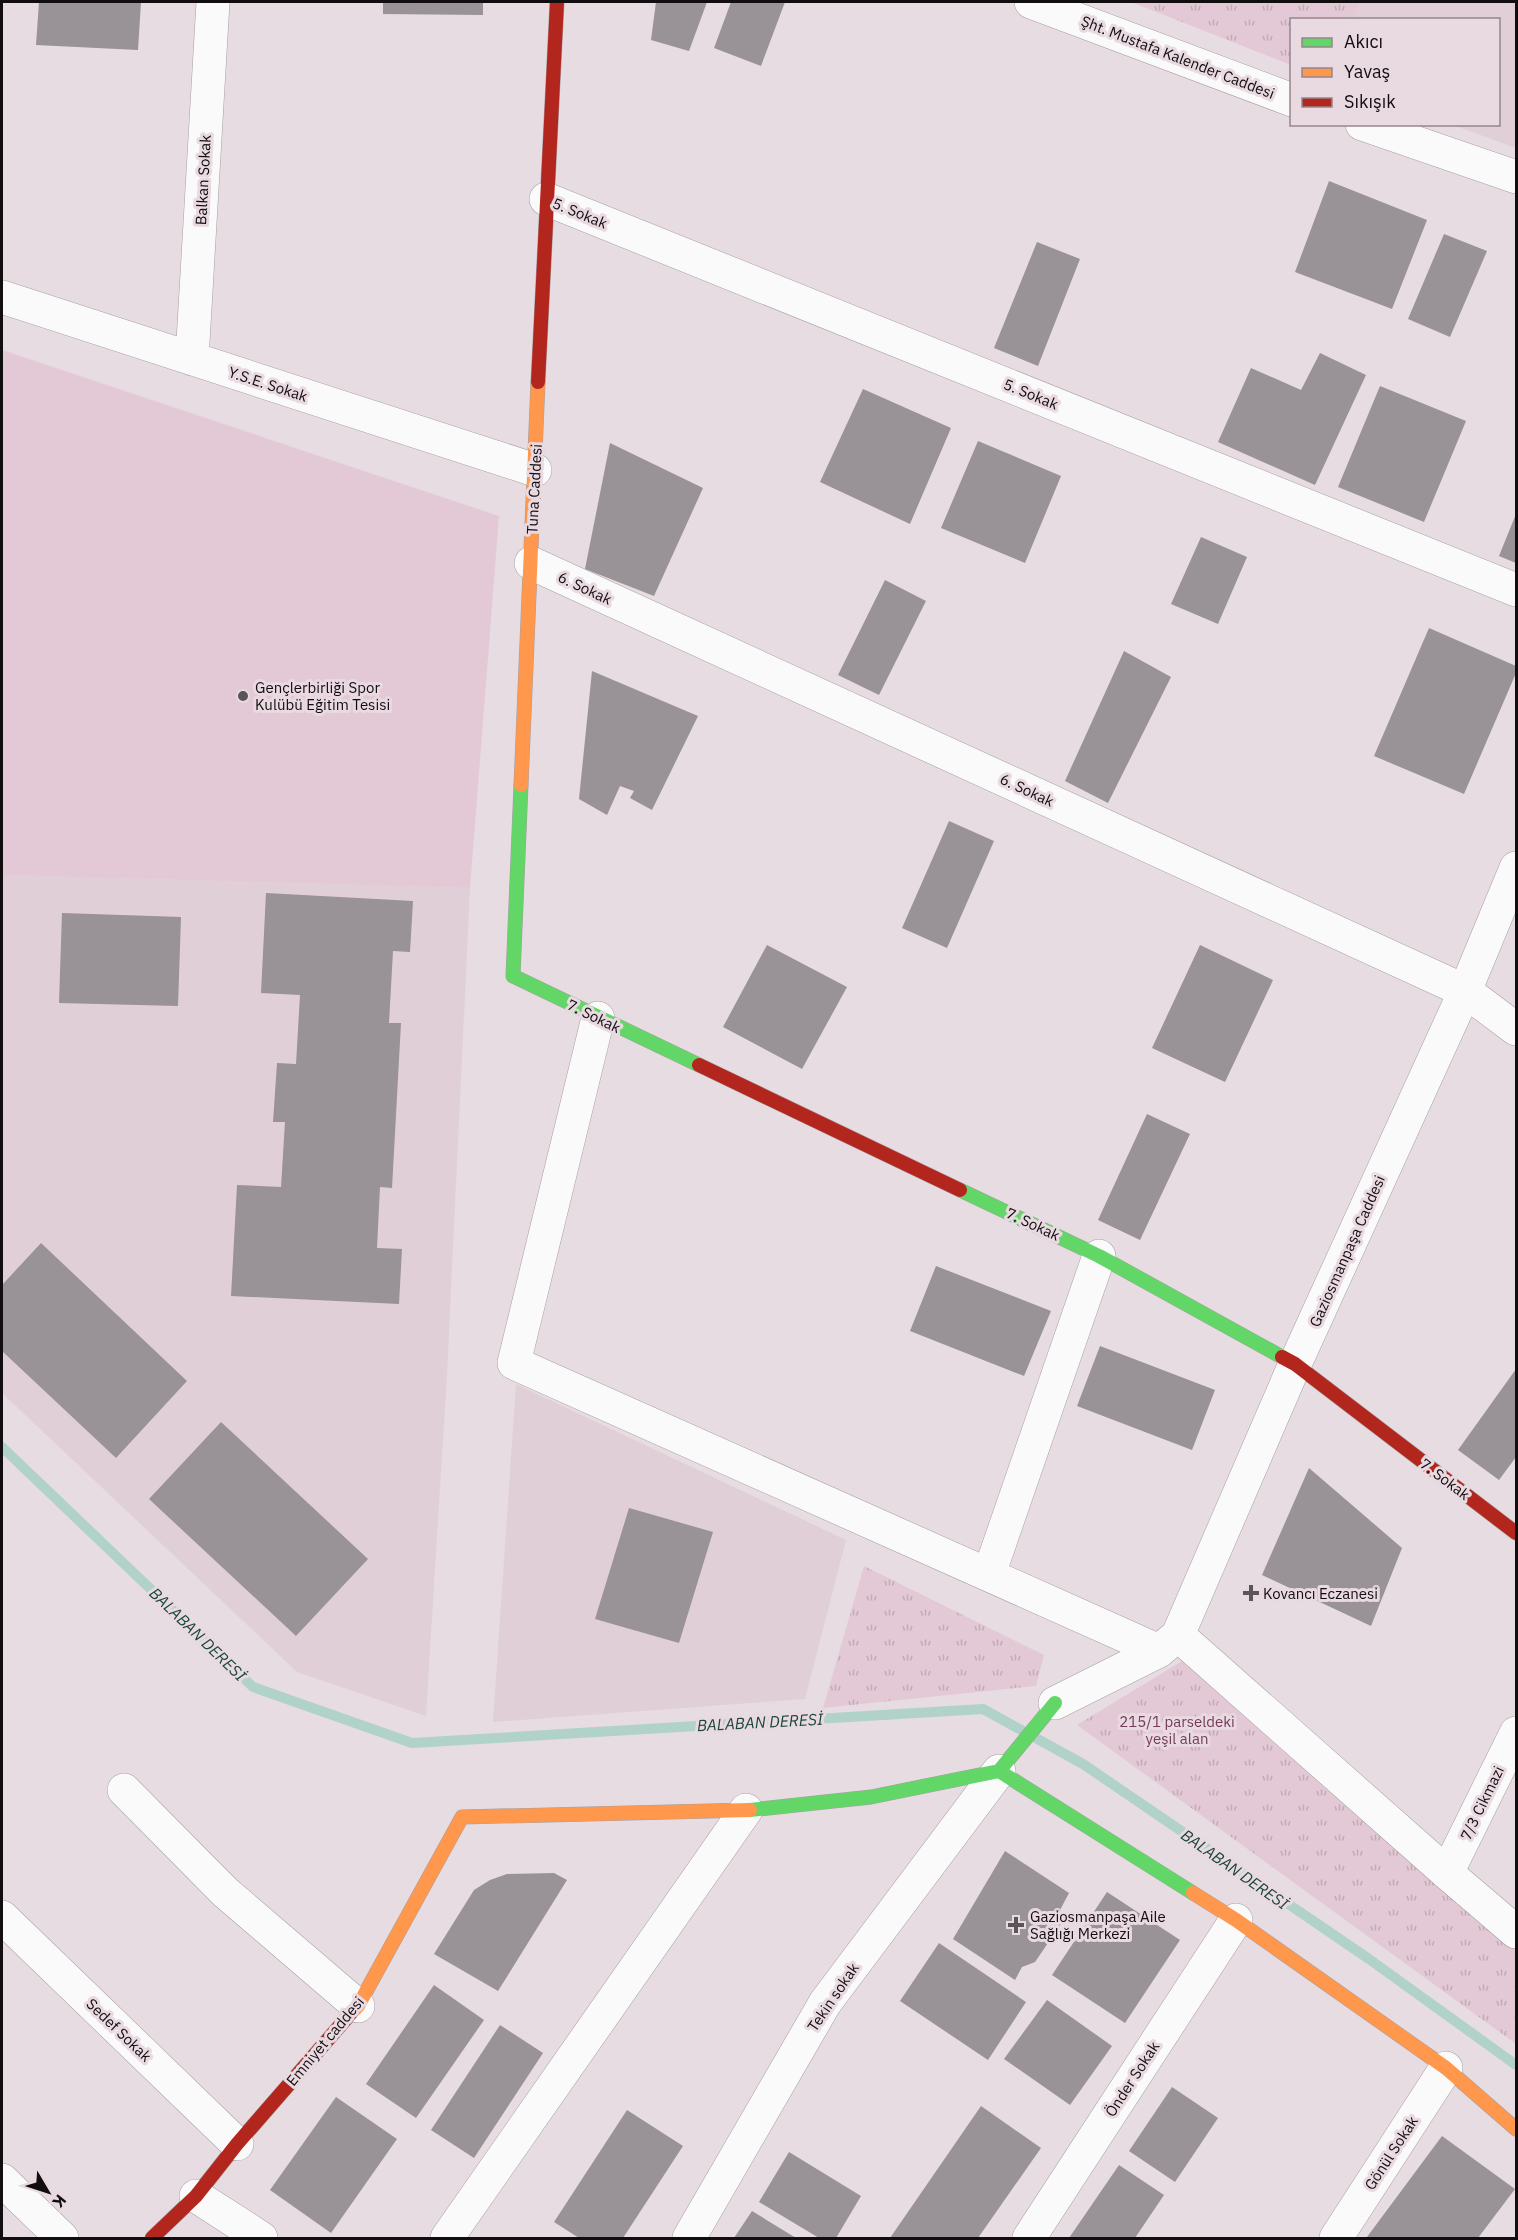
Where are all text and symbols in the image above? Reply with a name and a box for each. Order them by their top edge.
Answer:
street label: Şht. Mustafa Kalender Caddesi [1079,11,1277,103]
legend [1290,18,1500,126]
text: Akıcı [1344,30,1383,53]
text: Yavaş [1344,60,1390,83]
text: Sıkışık [1344,90,1396,113]
street label: Balkan Sokak [191,134,215,226]
street label: 5. Sokak [550,193,610,233]
street label: Y.S.E. Sokak [226,362,310,406]
street label: 5. Sokak [1001,374,1061,414]
street label: Tuna Caddesi [522,443,546,535]
street label: 6. Sokak [555,567,615,609]
place label: Gençlerbirliği Spor Kulübü Eğitim Tesisi [255,678,390,714]
marker: Gençlerbirliği Spor Kulübü Eğitim Tesisi [236,689,250,703]
street label: 6. Sokak [997,769,1057,811]
street label: 7. Sokak [564,995,624,1037]
street label: Gaziosmanpaşa Caddesi [1305,1172,1389,1330]
street label: 7. Sokak [1003,1203,1063,1245]
street label: 7. Sokak [1416,1454,1474,1504]
water label: BALABAN DERESİ [146,1583,251,1686]
place label: Kovancı Eczanesi [1263,1584,1378,1603]
marker: Kovancı Eczanesi [1244,1586,1258,1600]
water label: BALABAN DERESİ [696,1709,824,1735]
park label: 215/1 parseldeki yeşil alan [1119,1712,1235,1748]
street label: 7/3 Cikmazi [1456,1763,1508,1843]
water label: BALABAN DERESİ [1177,1825,1293,1914]
place label: Gaziosmanpaşa Aile Sağlığı Merkezi [1030,1907,1166,1943]
marker: Gaziosmanpaşa Aile Sağlığı Merkezi [1007,1916,1025,1934]
street label: Tekin sokak [803,1959,863,2035]
street label: Emniyet caddesi [282,1992,368,2090]
street label: Sedef Sokak [82,1994,156,2066]
street label: Önder Sokak [1101,2038,1163,2120]
street label: Gönül Sokak [1360,2112,1422,2194]
north arrow [18,2162,78,2222]
text: K [48,2191,71,2212]

